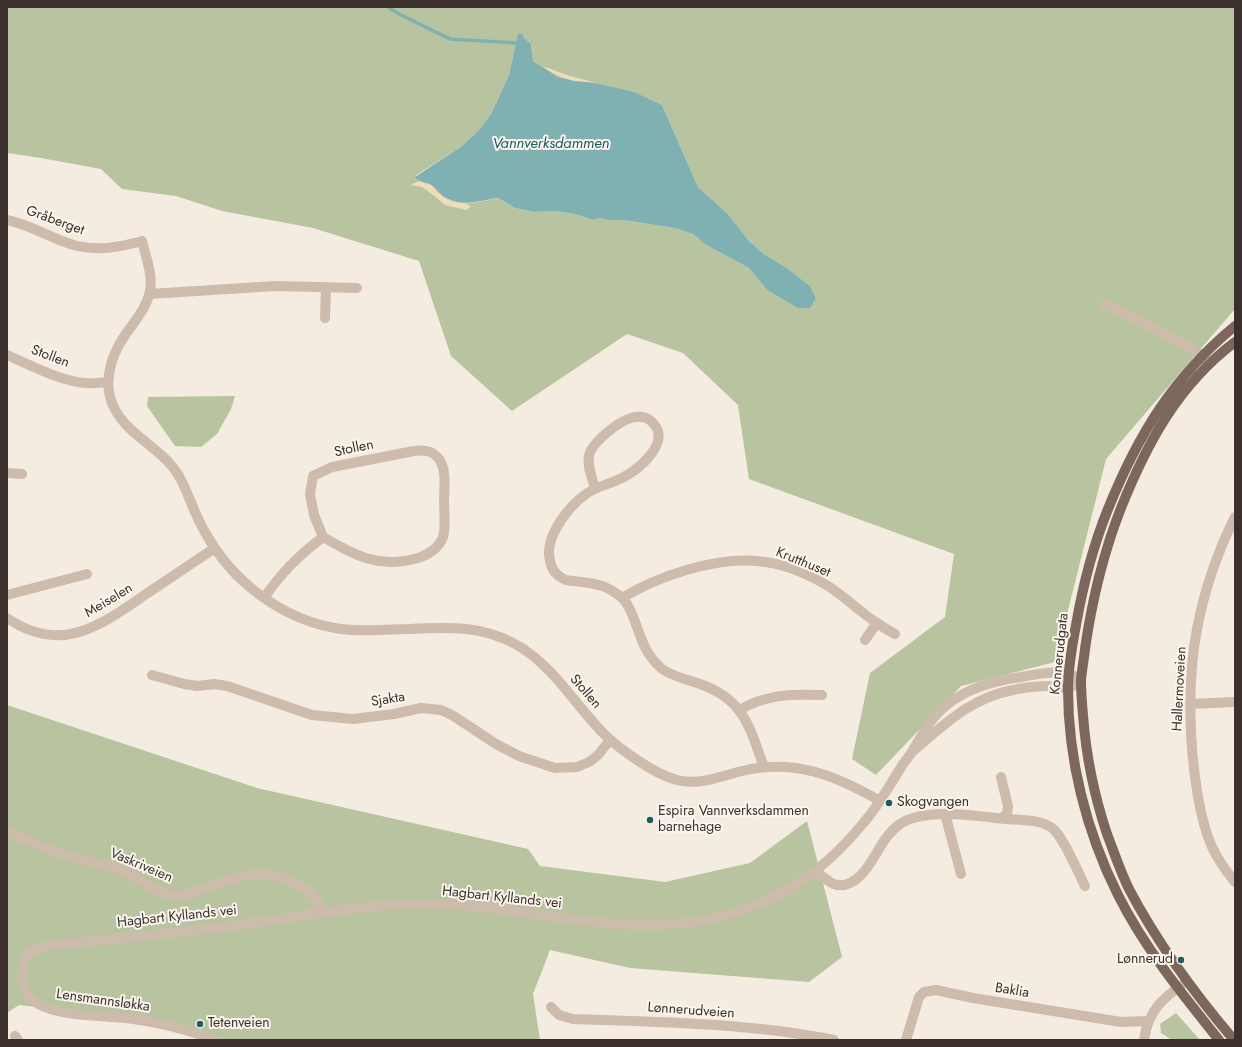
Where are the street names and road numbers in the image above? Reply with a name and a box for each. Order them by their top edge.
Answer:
street label: Gråberget [24,203,86,239]
street label: Stollen [28,342,72,372]
street label: Stollen [333,437,375,461]
street label: Krutthuset [773,544,833,582]
street label: Meiselen [82,580,136,622]
street label: Konnerudgata [1047,612,1073,696]
street label: Hallermoveien [1169,646,1191,732]
street label: Stollen [566,672,604,712]
street label: Sjakta [370,689,406,711]
street label: Vaskriveien [107,845,175,887]
street label: Hagbart Kyllands vei [441,883,563,913]
street label: Hagbart Kyllands vei [116,902,238,932]
street label: Baklia [994,980,1030,1002]
street label: Lensmannsløkka [55,986,151,1016]
street label: Lønnerudveien [647,1000,735,1022]

